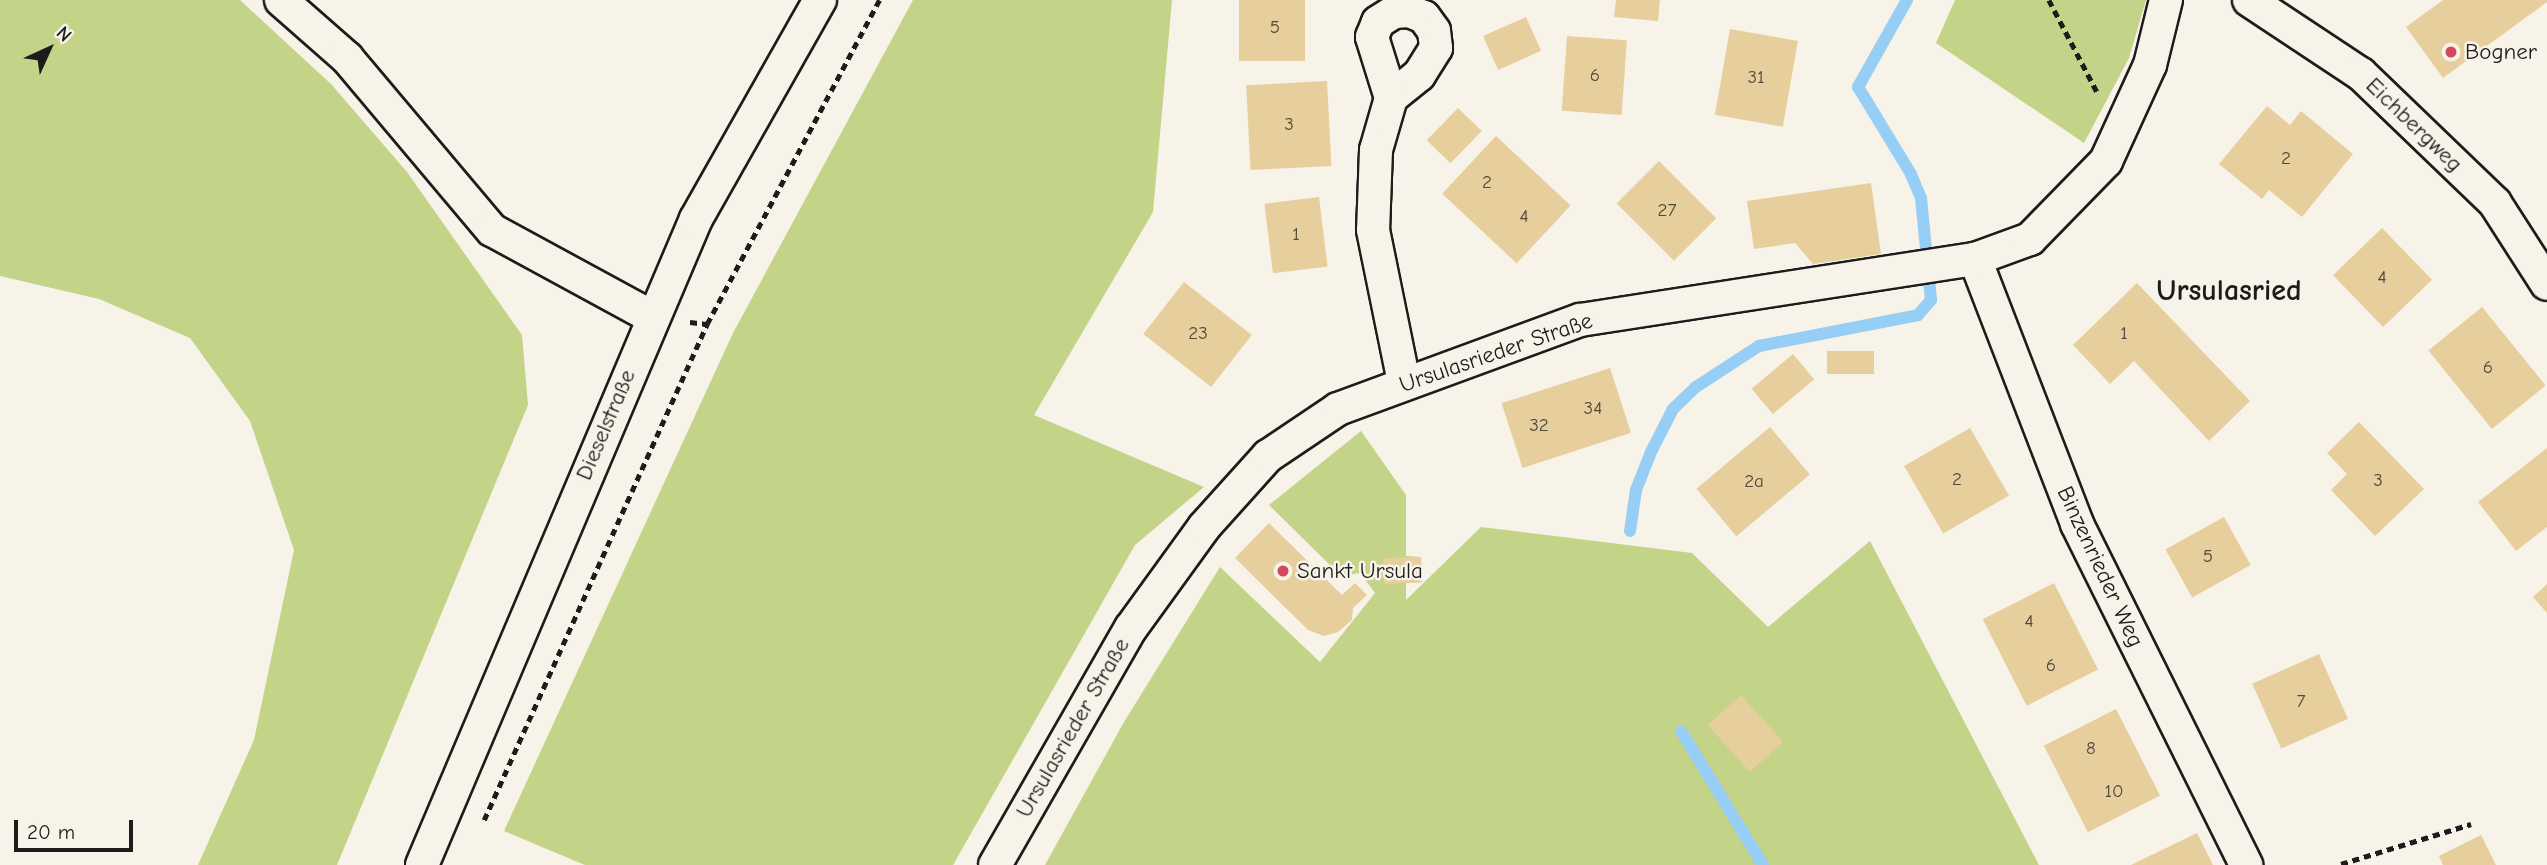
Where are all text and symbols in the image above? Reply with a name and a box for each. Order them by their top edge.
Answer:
north arrow [14,14,84,84]
house number: 5 [1270,17,1280,39]
text: N [52,22,76,46]
place label: Bogner [2465,38,2537,66]
marker: Bogner [2443,44,2459,60]
house number: 6 [1590,65,1600,87]
house number: 31 [1747,67,1765,89]
street label: Eichbergweg [2360,72,2468,178]
house number: 3 [1284,114,1294,136]
house number: 2 [2281,148,2291,170]
house number: 2 [1482,172,1492,194]
house number: 27 [1658,200,1676,222]
house number: 4 [1519,206,1529,228]
house number: 1 [1292,224,1300,246]
house number: 4 [2377,267,2387,289]
district label: Ursulasried [2156,273,2302,309]
street label: Ursulasrieder Straße [1396,307,1596,399]
house number: 23 [1188,323,1208,345]
house number: 1 [2120,323,2128,345]
house number: 6 [2483,357,2493,379]
street label: Dieselstraße [570,365,642,485]
house number: 34 [1584,398,1602,420]
house number: 32 [1529,415,1549,437]
house number: 2 [1952,469,1962,491]
house number: 3 [2373,470,2383,492]
house number: 2a [1744,471,1764,493]
street label: Binzenrieder Weg [2051,482,2149,652]
house number: 5 [2203,546,2213,568]
place label: Sankt Ursula [1297,557,1423,585]
marker: Sankt Ursula [1275,563,1291,579]
house number: 4 [2024,611,2034,633]
street label: Ursulasrieder Straße [1010,633,1136,823]
house number: 6 [2046,655,2056,677]
house number: 7 [2297,691,2305,713]
house number: 8 [2086,738,2096,760]
house number: 10 [2104,781,2124,803]
scale bar [18,806,136,850]
text: 20 m [27,820,75,844]

